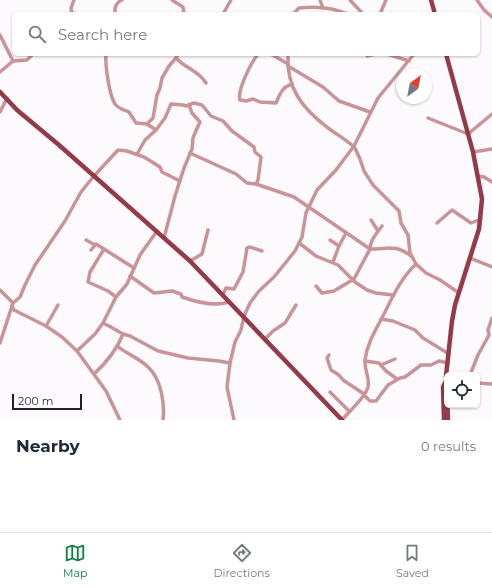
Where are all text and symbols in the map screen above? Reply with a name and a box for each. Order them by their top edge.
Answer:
search box [12,12,480,56]
icon: search [26,23,48,45]
text: Search here [58,25,147,44]
north arrow [396,68,432,104]
map controls [444,372,480,408]
button: locate [444,372,480,408]
scale bar [12,392,82,411]
text: 200 m [18,394,53,408]
text: Nearby [16,436,80,456]
text: 0 results [421,438,476,454]
tab: Map [63,542,87,580]
tab: Directions [214,542,270,580]
tab: Saved [396,542,429,580]

